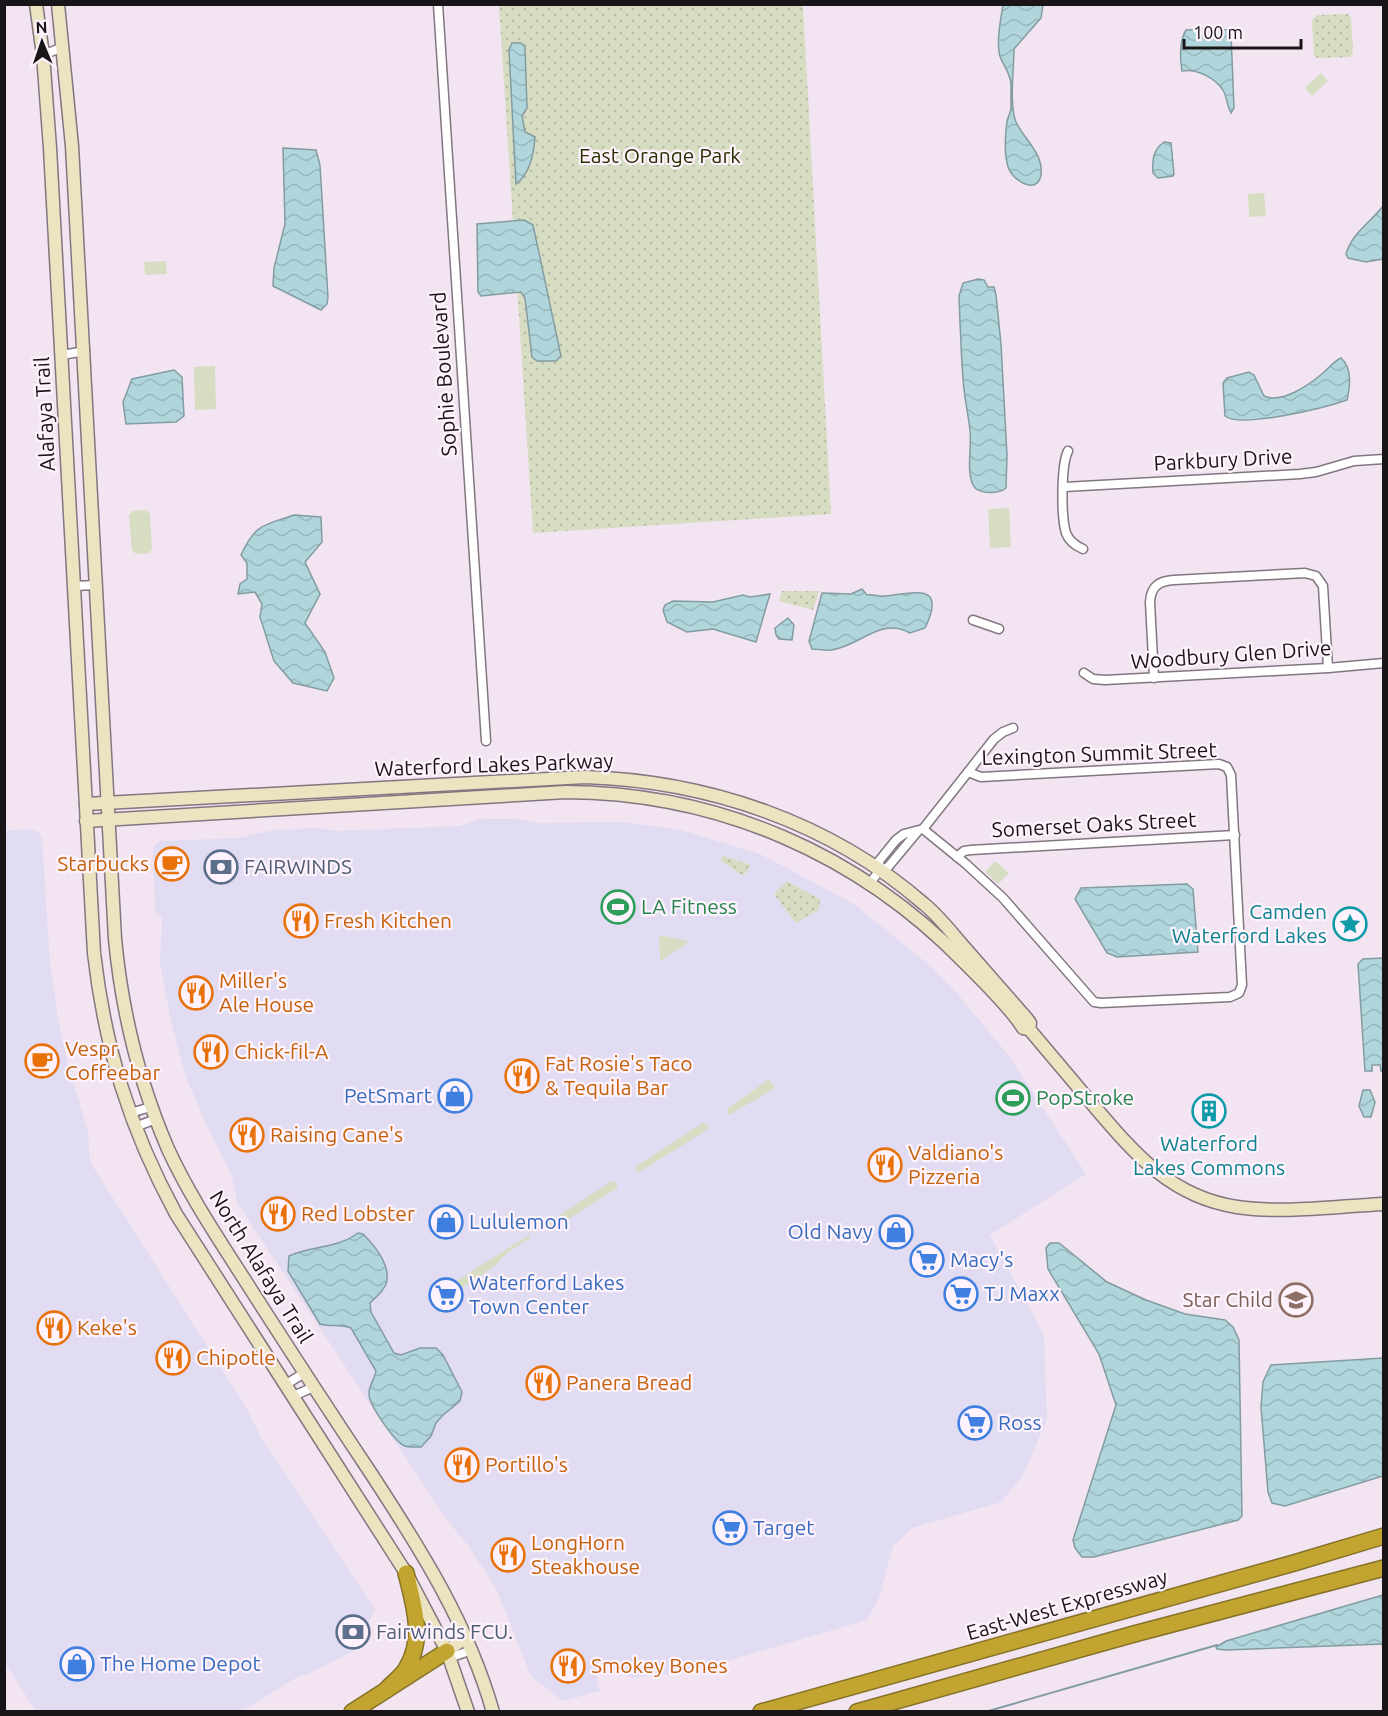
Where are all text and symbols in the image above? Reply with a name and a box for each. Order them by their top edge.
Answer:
north arrow [12,12,72,72]
scale bar [1184,12,1301,50]
text: N [35,18,48,36]
text: 100 m [1193,22,1243,42]
park label: East Orange Park [579,143,741,167]
street label: Sophie Boulevard [425,291,461,457]
street label: Alafaya Trail [29,356,59,472]
street label: Parkbury Drive [1153,443,1293,475]
street label: Woodbury Glen Drive [1130,635,1332,673]
street label: Lexington Summit Street [981,737,1217,769]
street label: Waterford Lakes Parkway [374,748,614,780]
street label: Somerset Oaks Street [991,807,1197,841]
cafe icon: Starbucks [154,846,190,882]
bank icon: FAIRWINDS [203,849,239,885]
place label: Starbucks [57,851,149,875]
place label: FAIRWINDS [244,854,352,878]
sports icon: LA Fitness [600,889,636,925]
place label: LA Fitness [641,894,737,918]
place label: Camden Waterford Lakes [1172,899,1327,947]
restaurant icon: Fresh Kitchen [283,903,319,939]
place icon: Camden Waterford Lakes [1332,906,1368,942]
place label: Fresh Kitchen [324,908,452,932]
place label: Miller's Ale House [219,968,314,1016]
restaurant icon: Miller's Ale House [178,975,214,1011]
restaurant icon: Chick-fil-A [193,1034,229,1070]
place label: Vespr Coffeebar [65,1036,160,1084]
place label: Chick-fil-A [234,1039,329,1063]
cafe icon: Vespr Coffeebar [24,1043,60,1079]
place label: Fat Rosie's Taco & Tequila Bar [545,1051,693,1099]
restaurant icon: Fat Rosie's Taco & Tequila Bar [504,1058,540,1094]
shop icon: PetSmart [437,1078,473,1114]
sports icon: PopStroke [995,1080,1031,1116]
place label: PetSmart [344,1083,432,1107]
place label: PopStroke [1036,1085,1134,1109]
building icon: Waterford Lakes Commons [1191,1093,1227,1129]
restaurant icon: Raising Cane's [229,1117,265,1153]
place label: Raising Cane's [270,1122,403,1146]
place label: Waterford Lakes Commons [1133,1131,1285,1179]
place label: Valdiano's Pizzeria [908,1140,1003,1188]
restaurant icon: Valdiano's Pizzeria [867,1147,903,1183]
street label: North Alafaya Trail [205,1186,318,1347]
restaurant icon: Red Lobster [260,1196,296,1232]
place label: Red Lobster [301,1201,415,1225]
shop icon: Lululemon [428,1204,464,1240]
place label: Lululemon [469,1209,569,1233]
shop icon: Old Navy [878,1214,914,1250]
place label: Old Navy [788,1219,873,1243]
supermarket icon: Macy's [909,1242,945,1278]
place label: Macy's [950,1247,1013,1271]
place label: Waterford Lakes Town Center [469,1270,624,1318]
supermarket icon: TJ Maxx [943,1276,979,1312]
supermarket icon: Waterford Lakes Town Center [428,1277,464,1313]
place label: TJ Maxx [984,1281,1060,1305]
school or university icon: Star Child [1278,1282,1314,1318]
place label: Star Child [1182,1287,1273,1311]
restaurant icon: Keke's [36,1310,72,1346]
place label: Keke's [77,1315,137,1339]
restaurant icon: Chipotle [155,1340,191,1376]
place label: Chipotle [196,1345,276,1369]
restaurant icon: Panera Bread [525,1365,561,1401]
place label: Panera Bread [566,1370,692,1394]
supermarket icon: Ross [957,1405,993,1441]
place label: Ross [998,1410,1042,1434]
restaurant icon: Portillo's [444,1447,480,1483]
place label: Portillo's [485,1452,568,1476]
supermarket icon: Target [712,1510,748,1546]
place label: Target [753,1515,815,1539]
place label: LongHorn Steakhouse [531,1530,640,1578]
restaurant icon: LongHorn Steakhouse [490,1537,526,1573]
street label: East-West Expressway [963,1564,1170,1644]
bank icon: Fairwinds FCU. [335,1614,371,1650]
place label: Fairwinds FCU. [376,1619,513,1643]
shop icon: The Home Depot [59,1646,95,1682]
restaurant icon: Smokey Bones [550,1648,586,1684]
place label: The Home Depot [100,1651,261,1675]
place label: Smokey Bones [591,1653,728,1677]

